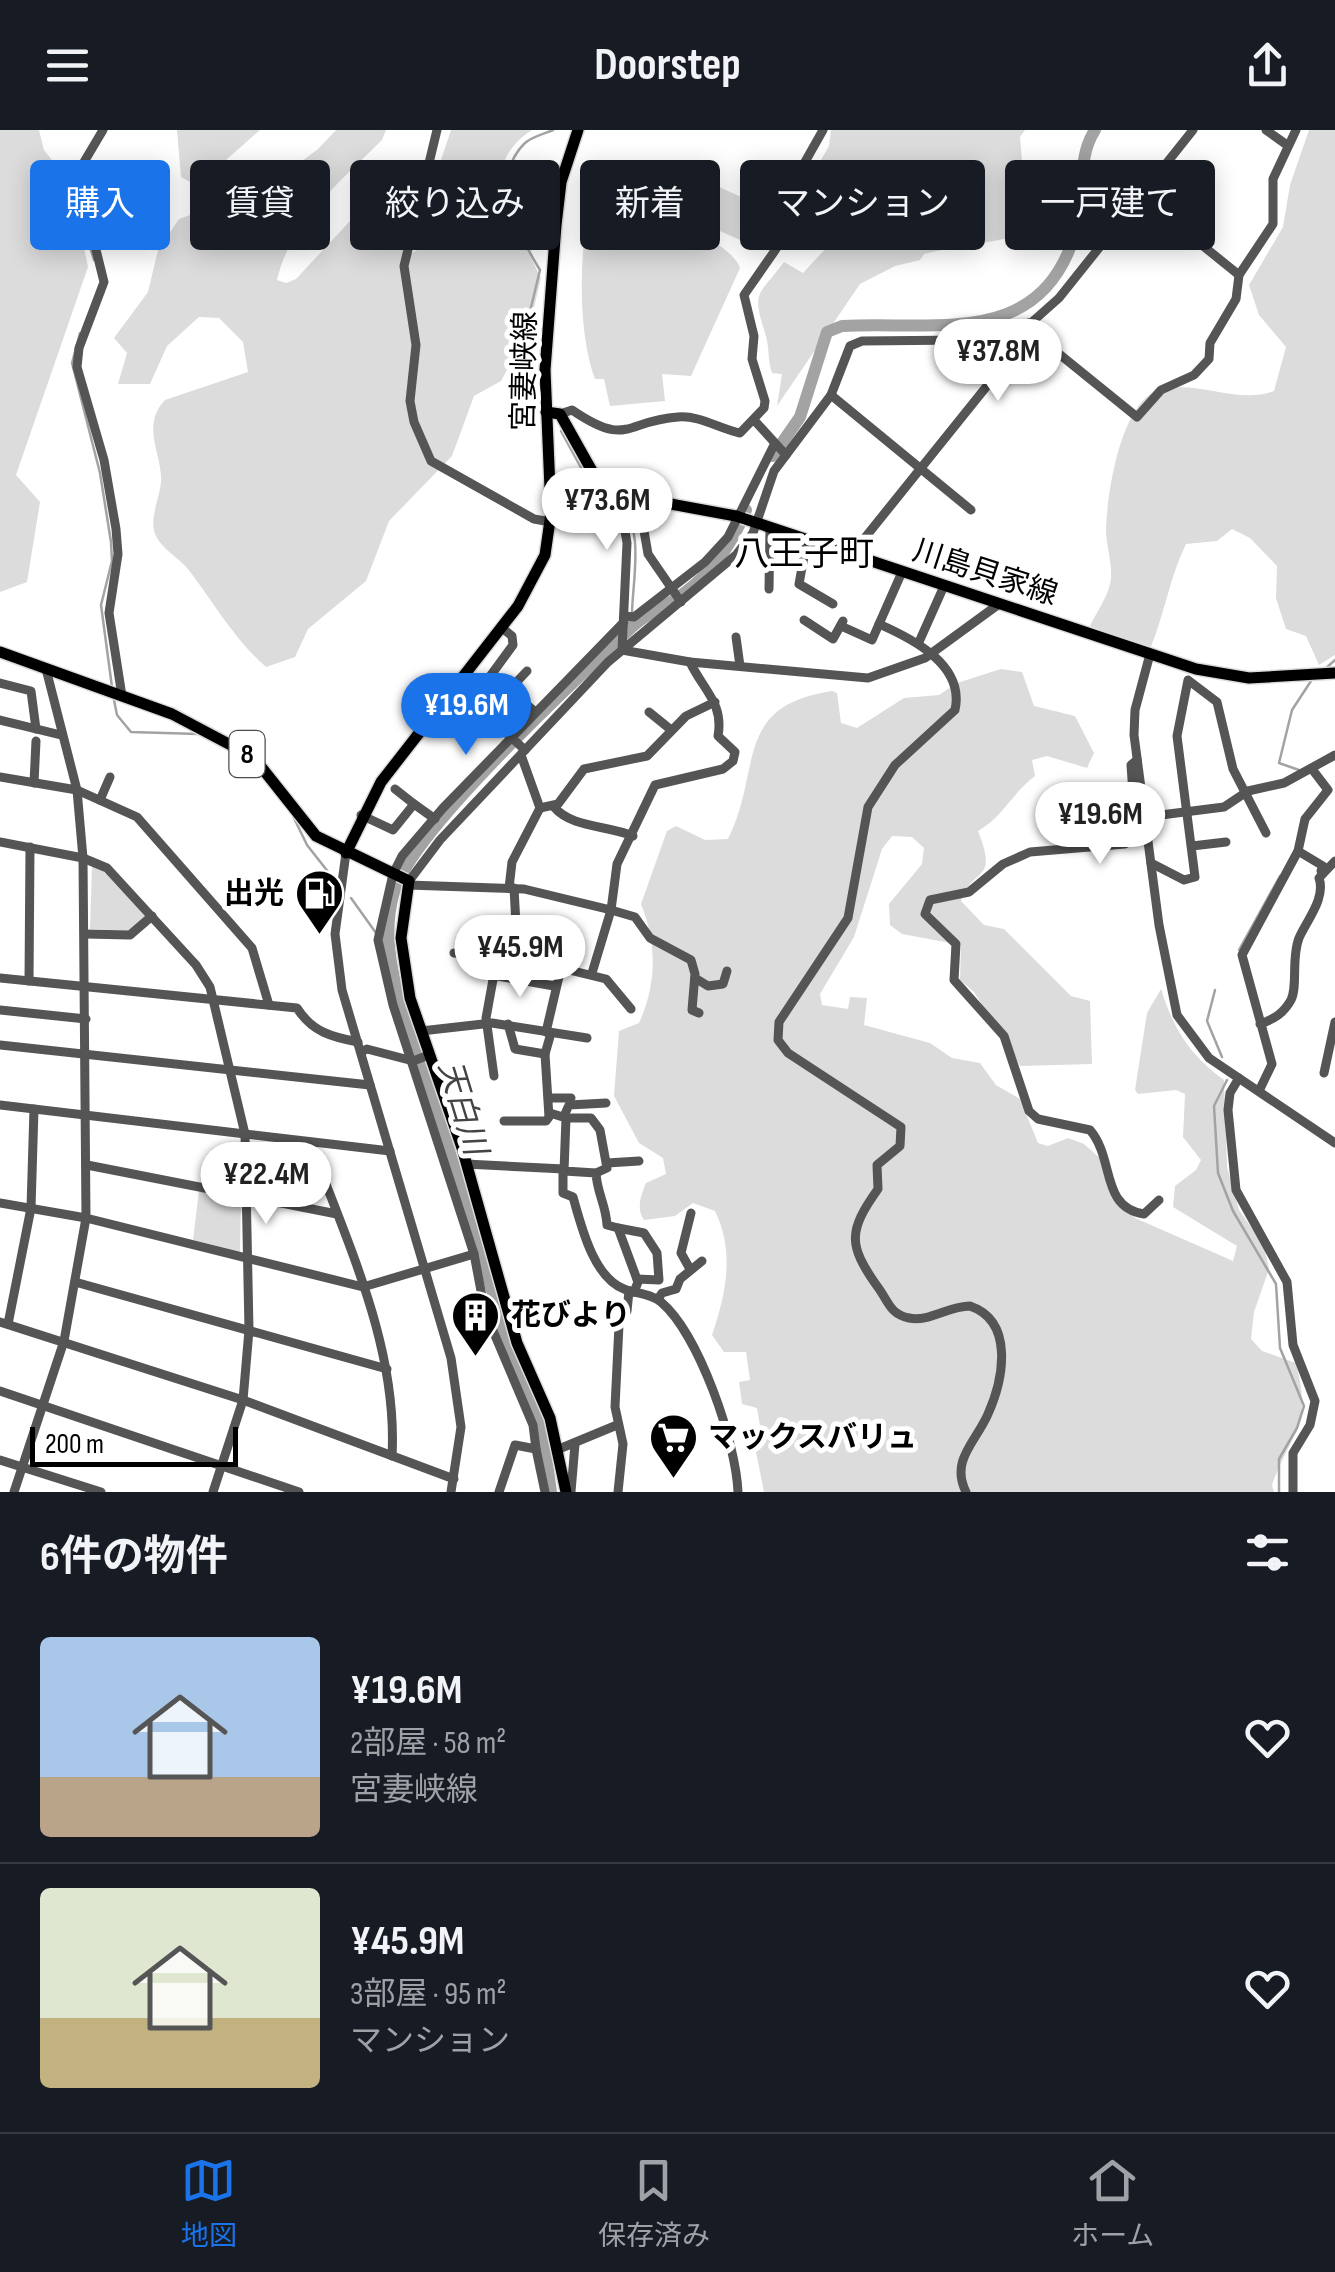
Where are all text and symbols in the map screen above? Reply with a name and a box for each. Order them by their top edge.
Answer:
icon: menu [40,38,95,93]
text: Doorstep [594,38,741,93]
icon: share [1240,38,1295,93]
chip: 購入 [30,160,170,250]
chip: 賃貸 [190,160,330,250]
chip: 絞り込み [350,160,560,250]
chip: 新着 [580,160,720,250]
chip: マンション [740,160,985,250]
chip: 一戸建て [1005,160,1215,250]
street label: 宮妻峡線 [506,311,544,431]
pin: ¥37.8M [917,319,1079,404]
text: ¥37.8M [956,332,1040,371]
pin: ¥73.6M [526,468,688,553]
text: ¥73.6M [564,481,650,520]
district label: 八王子町 [734,533,874,576]
street label: 川島貝家線 [908,533,1062,613]
pin: ¥19.6M [385,673,547,758]
text: ¥19.6M [423,686,509,725]
road number: 8 [230,731,264,777]
pin: ¥19.6M [1019,782,1181,867]
text: ¥19.6M [1057,795,1143,834]
fuel station icon: 出光 [293,868,345,936]
place label: 出光 [224,876,284,912]
pin: ¥45.9M [439,915,601,1000]
text: ¥45.9M [476,928,564,967]
water label: 天白川 [429,1056,496,1162]
pin: ¥22.4M [185,1142,347,1227]
text: ¥22.4M [222,1155,310,1194]
building icon: 花びより [450,1290,502,1358]
place label: 花びより [511,1298,630,1334]
supermarket icon: マックスバリュ [647,1412,699,1480]
place label: マックスバリュ [708,1420,917,1456]
scale bar [30,1422,238,1466]
text: 200 m [45,1428,104,1461]
icon: filters [1240,1525,1295,1580]
text: 6件の物件 [40,1532,228,1583]
text: ¥19.6M [350,1665,462,1716]
icon: home [120,1677,240,1797]
icon: heart [1240,1710,1295,1765]
text: 2部屋 · 58 m² [350,1724,506,1763]
text: 宮妻峡線 [350,1771,478,1810]
text: ¥45.9M [350,1916,464,1967]
icon: home [120,1928,240,2048]
icon: heart [1240,1961,1295,2016]
text: 3部屋 · 95 m² [350,1975,507,2014]
text: マンション [350,2022,510,2061]
tab: 地図 [181,2153,237,2253]
tab: 保存済み [598,2153,710,2253]
tab: ホーム [1071,2153,1154,2253]

